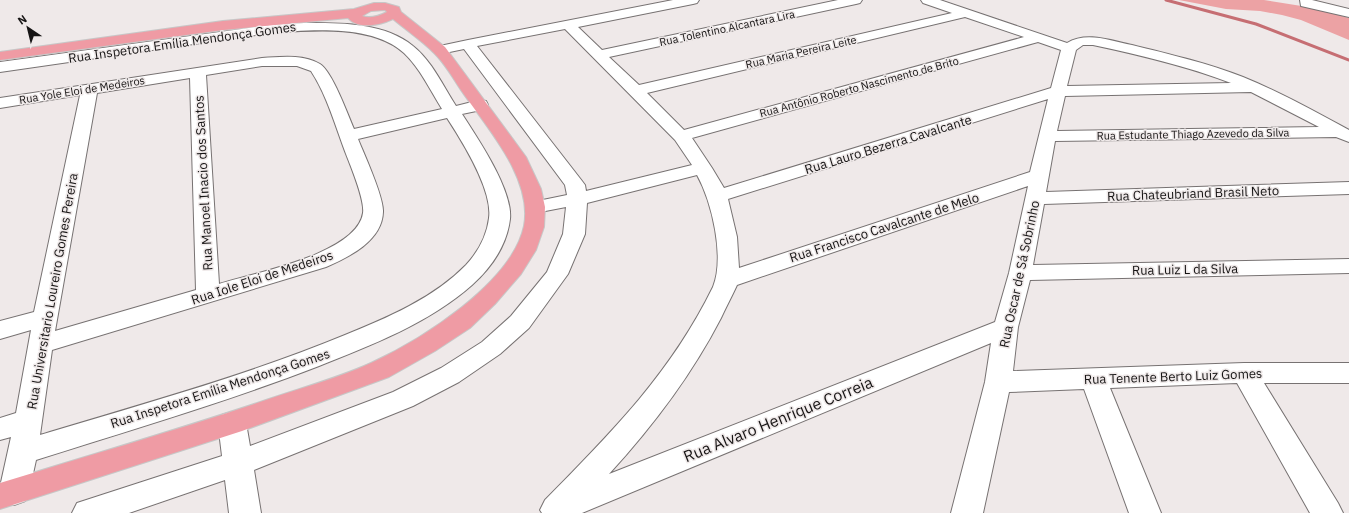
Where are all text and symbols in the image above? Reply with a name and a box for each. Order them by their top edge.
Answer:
street label: Rua Tolentino Alcantara Lira [658,7,796,49]
north arrow [8,8,48,48]
text: N [15,12,30,28]
street label: Rua Inspetora Emília Mendonça Gomes [67,18,297,67]
street label: Rua Maria Pereira Leite [744,32,858,72]
street label: Rua Antônio Roberto Nascimento de Brito [758,54,960,120]
street label: Rua Yole Eloi de Medeiros [18,73,146,107]
street label: Rua Manoel Inacio dos Santos [190,95,217,271]
street label: Rua Lauro Bezerra Cavalcante [803,111,974,178]
street label: Rua Estudante Thiago Azevedo da Silva [1096,125,1290,143]
street label: Rua Universitario Loureiro Gomes Pereira [23,172,82,411]
street label: Rua Chateubriand Brasil Neto [1107,182,1279,205]
street label: Rua Francisco Cavalcante de Melo [787,189,981,266]
street label: Rua Oscar de Sá Sobrinho [996,199,1043,349]
street label: Rua Iole Eloi de Medeiros [189,246,335,308]
street label: Rua Luiz L da Silva [1132,260,1238,279]
street label: Rua Inspetora Emília Mendonça Gomes [108,345,332,432]
street label: Rua Tenente Berto Luiz Gomes [1083,365,1263,388]
street label: Rua Alvaro Henrique Correia [680,372,876,466]

